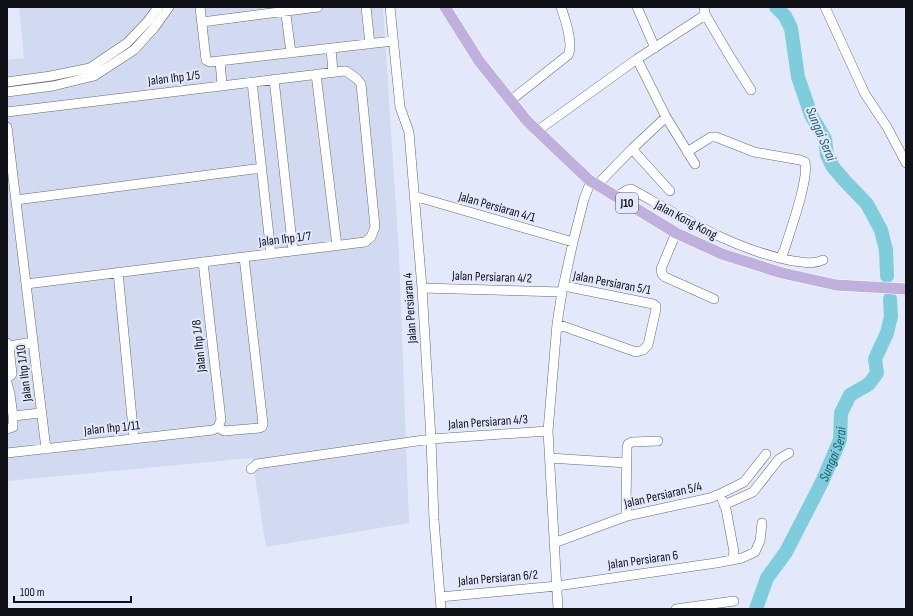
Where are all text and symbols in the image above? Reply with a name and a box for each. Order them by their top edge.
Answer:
street label: Jalan Ihp 1/5 [146,67,201,89]
water label: Sungai Serai [802,105,840,164]
street label: Jalan Persiaran 4/1 [456,188,538,226]
road number: J10 [616,193,638,213]
street label: Jalan Kong Kong [651,196,720,243]
street label: Jalan Ihp 1/7 [257,228,313,250]
street label: Jalan Persiaran 5/1 [571,267,653,298]
street label: Jalan Persiaran 4/2 [451,268,532,286]
street label: Jalan Persiaran 4 [400,272,421,345]
street label: Jalan Ihp 1/8 [188,319,210,374]
street label: Jalan Ihp 1/10 [13,343,36,403]
street label: Jalan Persiaran 4/3 [447,411,528,433]
street label: Jalan Ihp 1/11 [82,417,141,439]
water label: Sungai Serai [815,426,849,484]
street label: Jalan Persiaran 5/4 [622,478,704,512]
street label: Jalan Persiaran 6 [606,547,680,573]
street label: Jalan Persiaran 6/2 [456,567,539,590]
scale bar [14,578,131,604]
text: 100 m [20,585,45,600]

